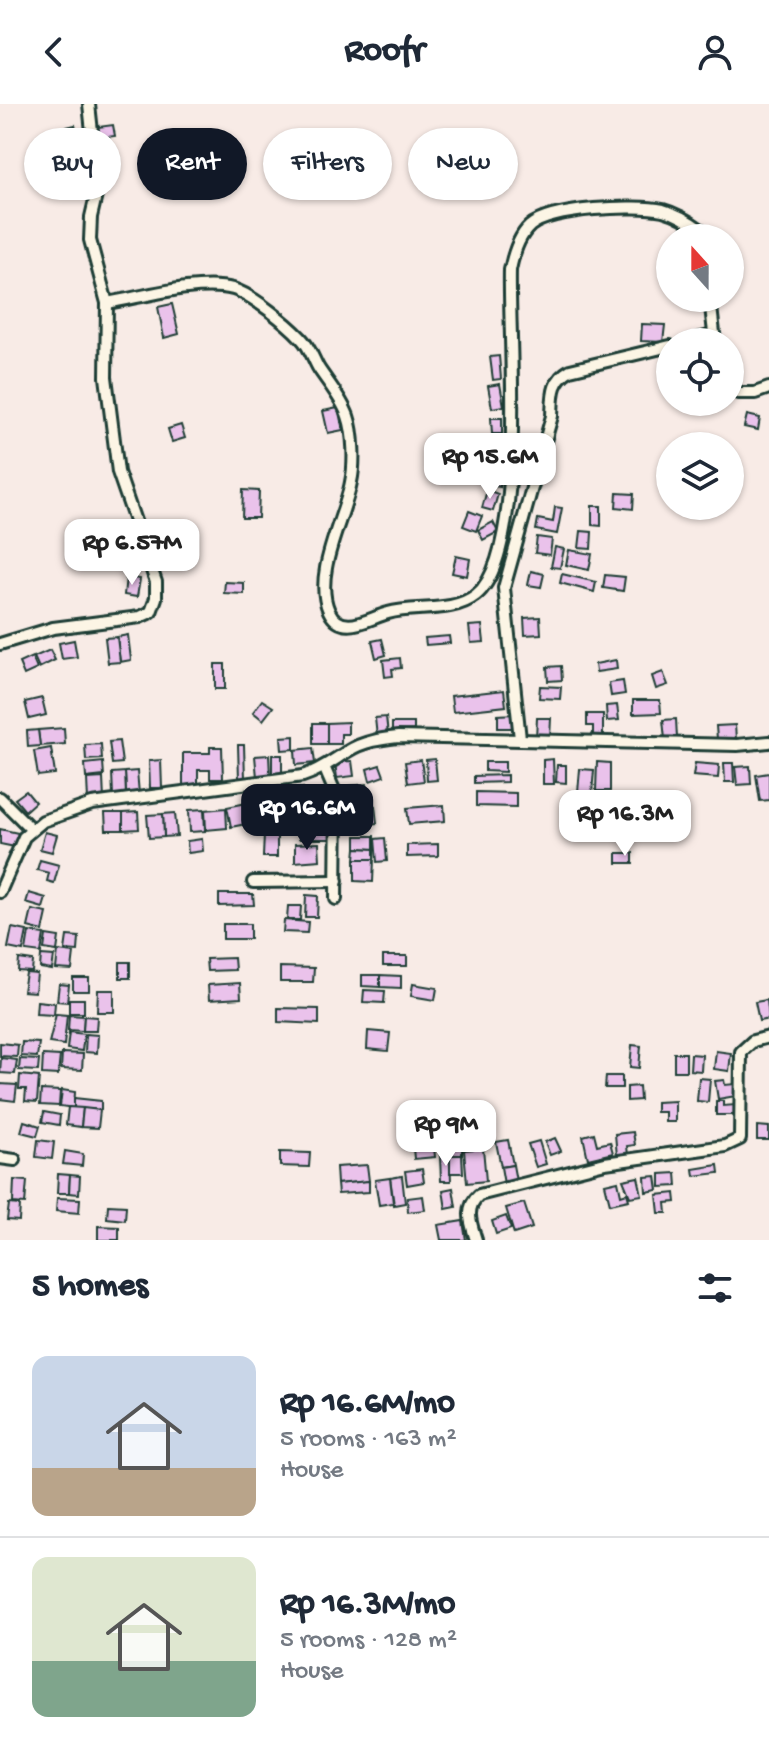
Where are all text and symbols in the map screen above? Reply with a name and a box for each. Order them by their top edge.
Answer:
icon: back [32,30,76,74]
icon: person [693,30,737,74]
text: Roofr [345,31,425,74]
chip: Buy [24,128,121,200]
chip: Rent [137,128,247,200]
chip: Filters [263,128,392,200]
chip: New [408,128,518,200]
north arrow [656,224,744,312]
map controls [656,224,744,520]
button: locate [656,328,744,416]
button: layers [656,432,744,520]
pin: Rp 15.6M [407,433,573,501]
text: Rp 15.6M [442,443,538,474]
pin: Rp 6.57M [49,519,215,587]
text: Rp 6.57M [82,529,182,560]
pin: Rp 16.6M [224,784,390,852]
pin: Rp 16.3M [542,790,708,858]
text: Rp 16.6M [259,794,355,825]
text: Rp 16.3M [577,800,673,831]
pin: Rp 9M [390,1100,502,1168]
text: Rp 9M [414,1110,478,1141]
icon: filters [693,1266,737,1310]
text: 5 homes [32,1268,148,1308]
text: Rp 16.6M/mo [280,1385,455,1425]
icon: home [96,1388,192,1484]
text: 5 rooms · 163 m² [280,1425,457,1456]
text: House [280,1456,344,1487]
text: Rp 16.3M/mo [280,1586,455,1626]
icon: home [96,1589,192,1685]
text: 5 rooms · 128 m² [280,1626,457,1657]
text: House [280,1657,344,1688]

